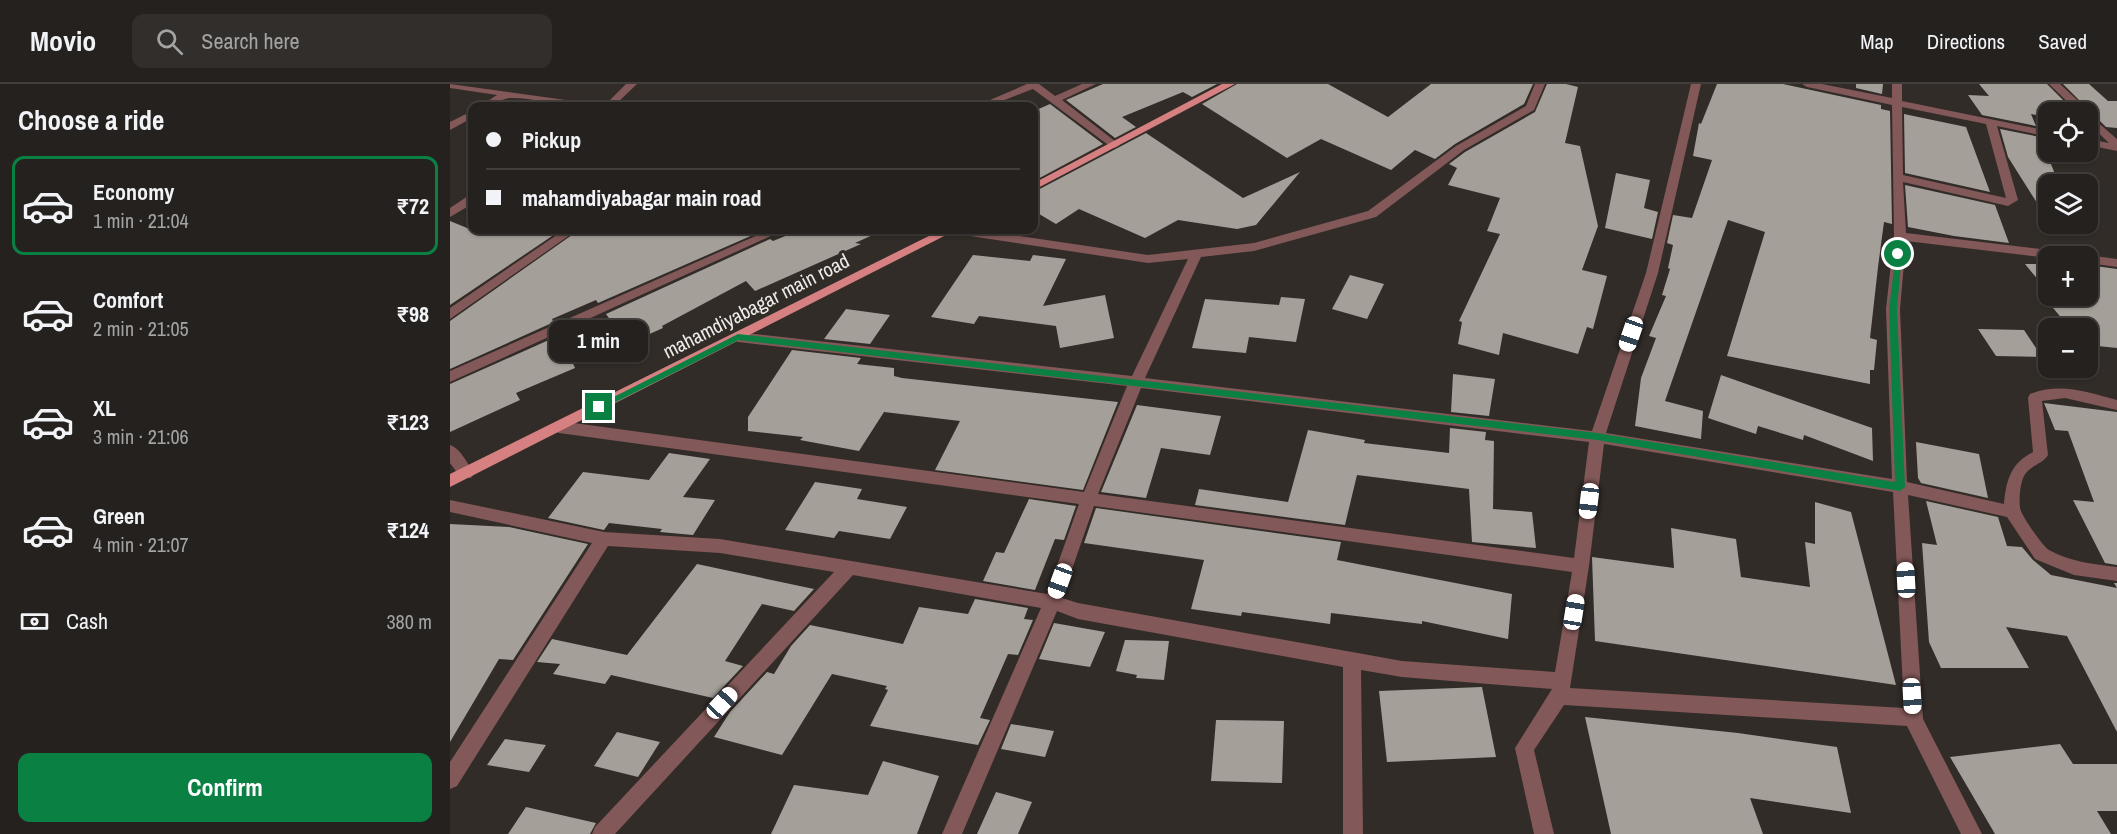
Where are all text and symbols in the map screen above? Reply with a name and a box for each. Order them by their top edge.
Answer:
search box [132,14,552,68]
text: Movio [30,22,96,60]
icon: search [153,25,186,58]
text: Search here [201,26,300,56]
text: Map [1860,27,1894,56]
text: Directions [1927,27,2005,56]
text: Saved [2038,27,2087,56]
text: Choose a ride [18,102,164,138]
map controls [2038,102,2098,378]
button: locate [2038,102,2098,162]
text: Pickup [522,125,581,155]
button: layers [2038,174,2098,234]
text: Economy [93,177,174,207]
icon: car [21,179,75,233]
text: mahamdiyabagar main road [522,183,762,213]
text: ₹72 [396,191,429,221]
text: 1 min · 21:04 [93,207,189,234]
route start [1884,240,1911,267]
button: + [2038,246,2098,306]
street label: mahamdiyabagar main road [658,247,854,364]
text: Comfort [93,285,163,315]
icon: car [21,287,75,341]
text: ₹98 [396,299,429,329]
car [1617,314,1645,354]
text: 2 min · 21:05 [93,315,189,342]
button: − [2038,318,2098,378]
callout: 1 min [550,320,648,362]
text: 1 min [577,327,620,354]
text: XL [93,393,116,423]
route end [585,393,612,420]
icon: car [21,395,75,449]
text: ₹123 [386,407,429,437]
text: 3 min · 21:06 [93,423,189,450]
car [1578,482,1600,520]
text: Green [93,501,145,531]
icon: car [21,503,75,557]
text: ₹124 [386,515,429,545]
text: 4 min · 21:07 [93,531,189,558]
car [1045,561,1075,601]
car [1896,562,1916,598]
car [1562,593,1586,631]
icon: cash [18,605,51,638]
text: Cash [66,606,108,636]
text: 380 m [386,608,432,635]
car [1902,678,1922,714]
car [703,684,741,722]
button: Confirm [18,753,432,822]

